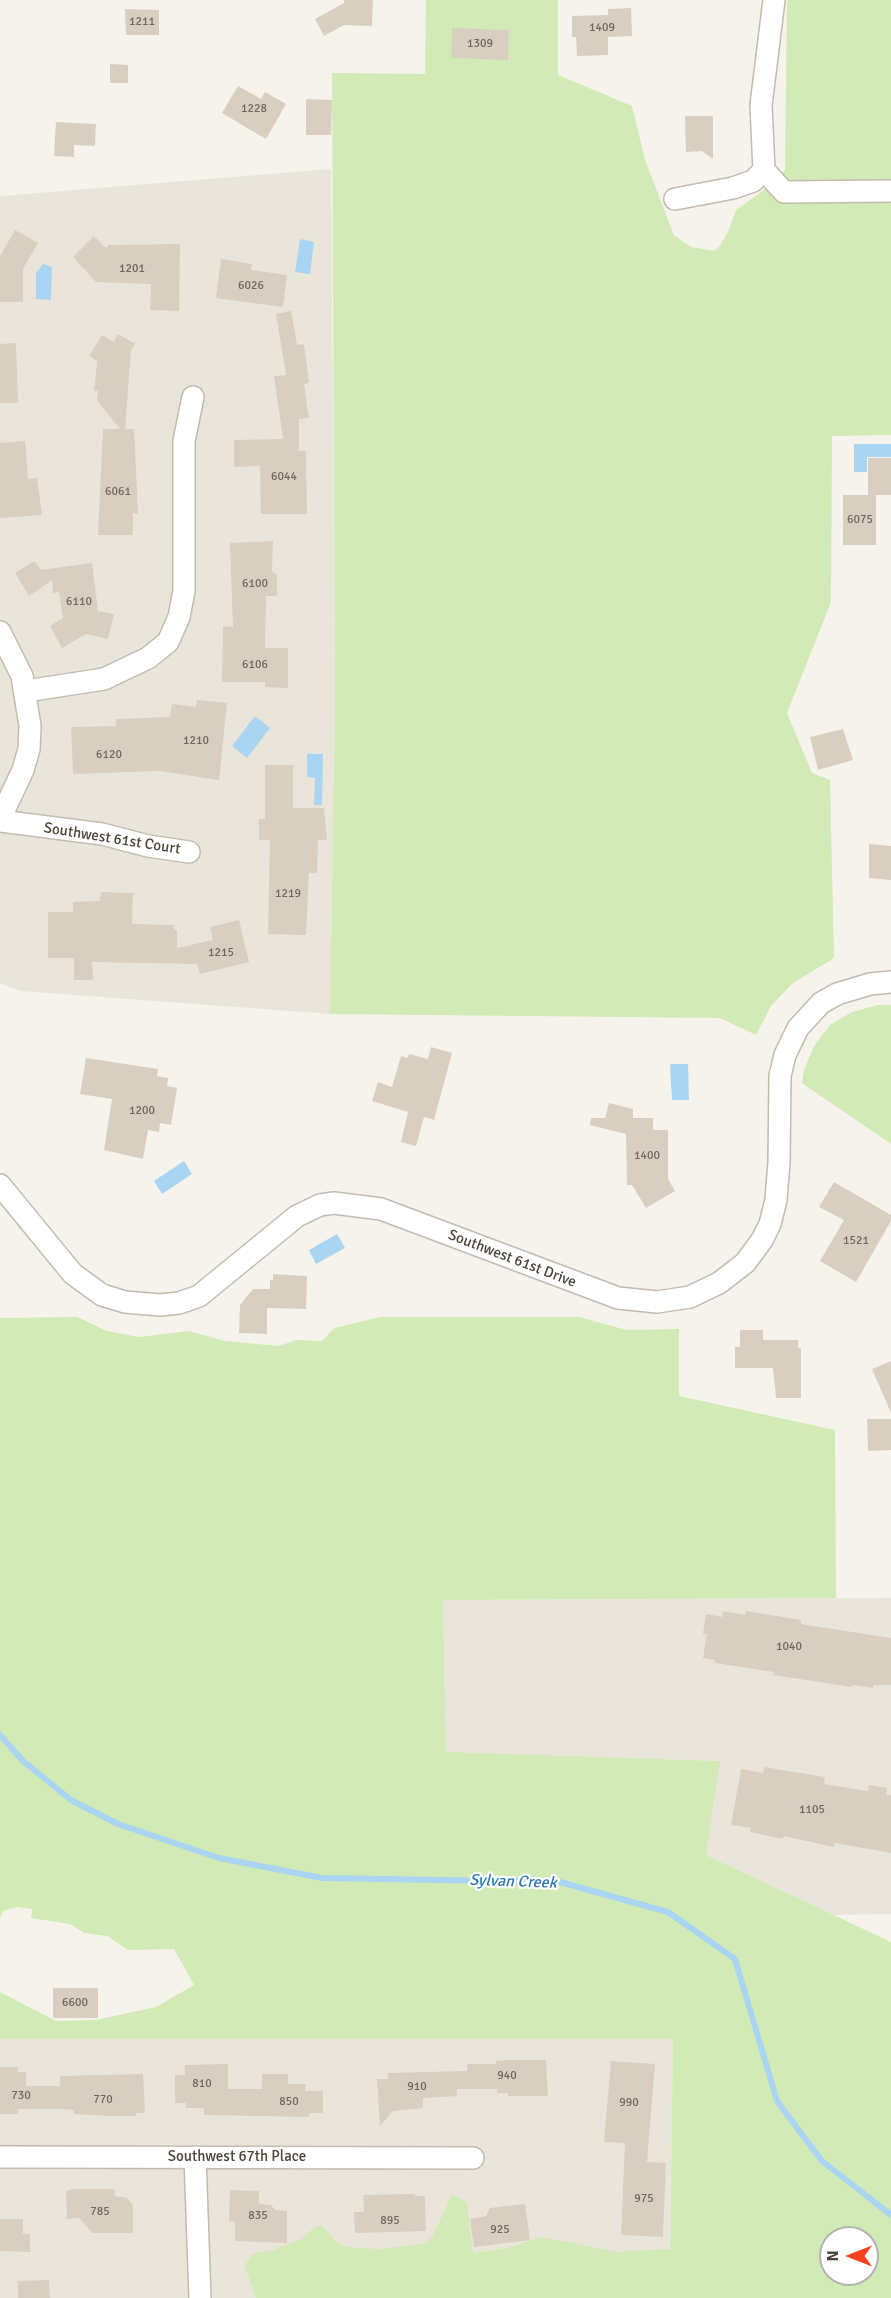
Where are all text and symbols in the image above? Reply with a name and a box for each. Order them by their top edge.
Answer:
house number: 1211 [129,15,155,29]
house number: 1409 [589,21,615,35]
house number: 1309 [467,37,493,51]
house number: 1228 [241,102,267,116]
house number: 1201 [119,262,145,276]
house number: 6026 [238,279,264,293]
house number: 6044 [271,470,297,484]
house number: 6061 [105,485,131,499]
house number: 6075 [847,513,873,527]
house number: 6100 [242,577,268,591]
house number: 6110 [66,595,92,609]
house number: 6106 [242,658,268,672]
house number: 1210 [183,734,209,748]
house number: 6120 [96,748,122,762]
street label: Southwest 61st Court [42,819,182,859]
house number: 1219 [275,887,301,901]
house number: 1215 [208,946,234,960]
house number: 1200 [129,1104,155,1118]
house number: 1400 [634,1149,660,1163]
street label: Southwest 61st Drive [445,1226,579,1292]
house number: 1521 [843,1234,869,1248]
house number: 1040 [776,1640,802,1654]
house number: 1105 [799,1803,825,1817]
water label: Sylvan Creek [469,1871,557,1893]
house number: 6600 [62,1996,88,2010]
house number: 940 [497,2069,517,2083]
house number: 810 [192,2077,212,2091]
house number: 910 [407,2080,427,2094]
house number: 730 [11,2089,31,2103]
house number: 770 [93,2093,113,2107]
house number: 850 [279,2095,299,2109]
house number: 990 [619,2096,639,2110]
street label: Southwest 67th Place [168,2148,306,2166]
house number: 975 [634,2192,654,2206]
house number: 785 [90,2205,110,2219]
house number: 835 [248,2209,268,2223]
house number: 895 [380,2214,400,2228]
house number: 925 [490,2223,510,2237]
north arrow [819,2226,879,2286]
text: N [823,2250,843,2262]

